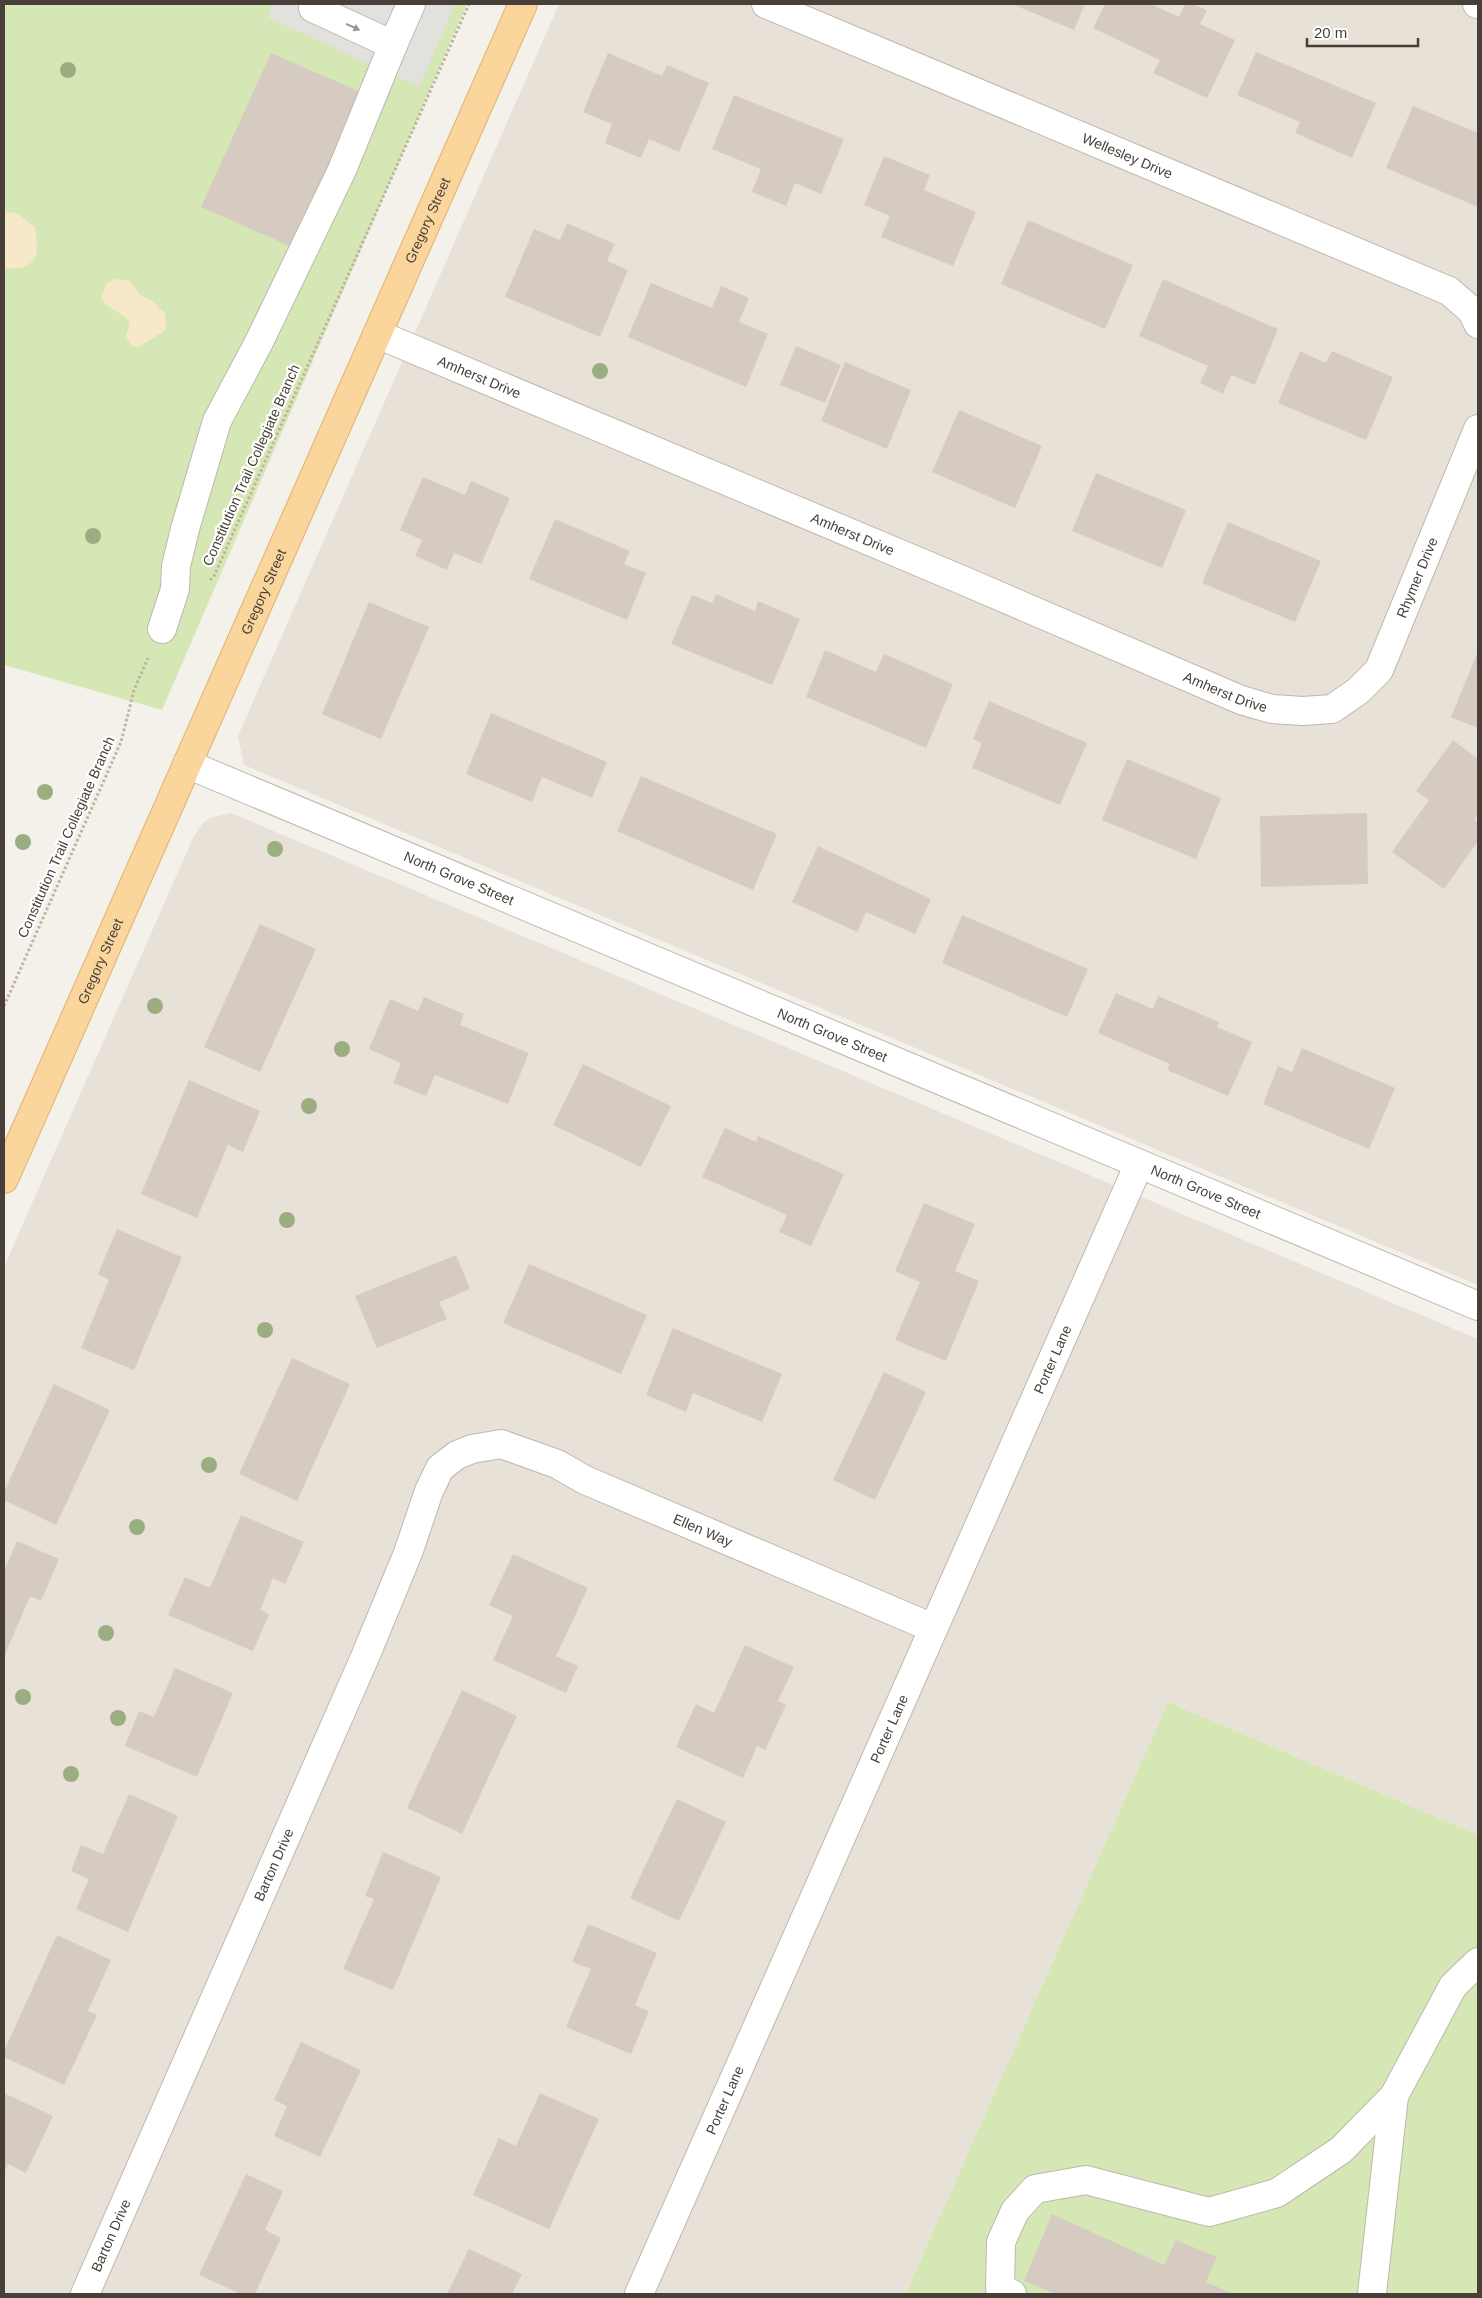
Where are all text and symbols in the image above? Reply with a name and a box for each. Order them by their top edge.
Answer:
scale bar [1307,15,1418,47]
one-way arrow [346,23,360,31]
text: 20 m [1314,24,1347,41]
street label: Wellesley Drive [1080,130,1175,182]
street label: Gregory Street [402,175,453,266]
street label: Amherst Drive [435,352,524,402]
street label: Constitution Trail Collegiate Branch [199,362,303,568]
street label: Amherst Drive [809,509,897,559]
street label: Rhymer Drive [1393,535,1441,620]
street label: Gregory Street [238,546,289,637]
street label: Amherst Drive [1181,668,1269,715]
street label: Constitution Trail Collegiate Branch [14,734,118,940]
street label: North Grove Street [402,848,516,908]
street label: Gregory Street [74,916,126,1007]
street label: North Grove Street [775,1005,890,1065]
street label: North Grove Street [1149,1162,1263,1222]
street label: Porter Lane [1030,1322,1075,1396]
street label: Ellen Way [671,1510,735,1550]
street label: Porter Lane [867,1692,911,1766]
street label: Barton Drive [251,1826,297,1904]
street label: Porter Lane [703,2063,747,2137]
street label: Barton Drive [88,2196,134,2274]

